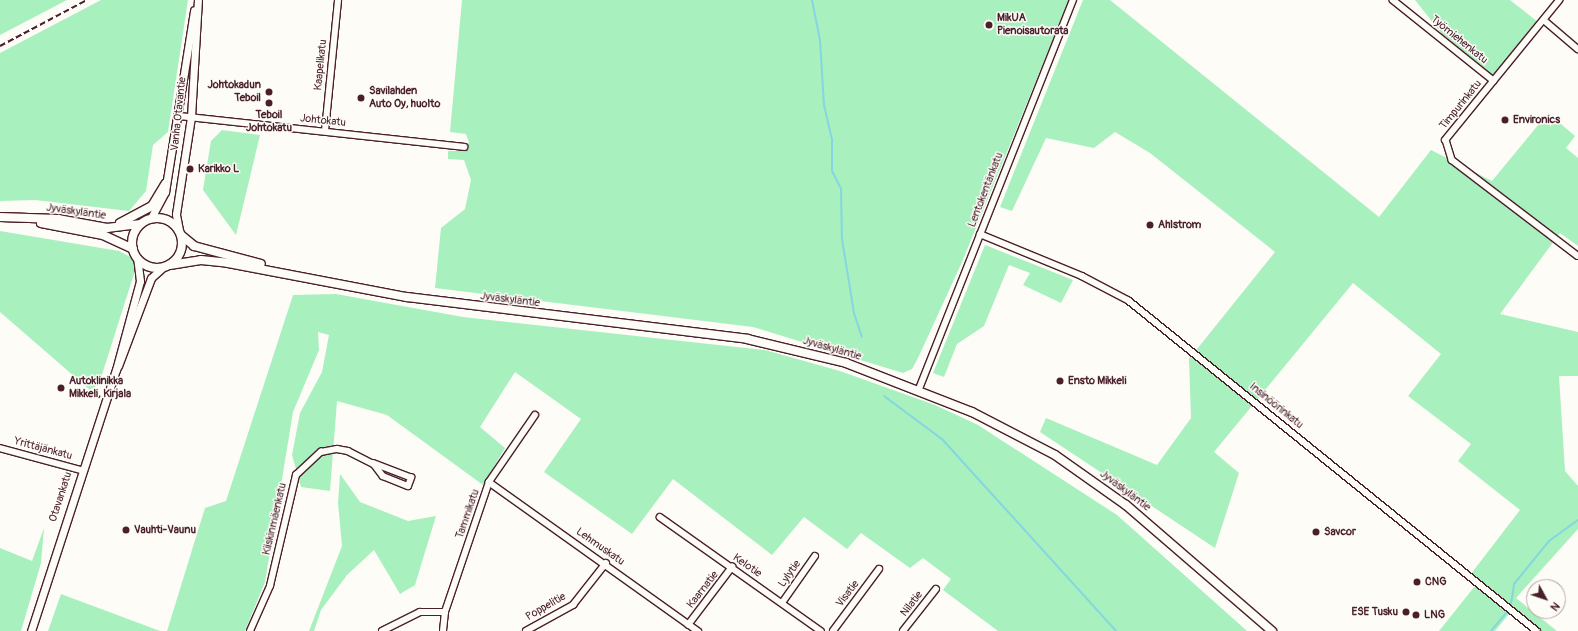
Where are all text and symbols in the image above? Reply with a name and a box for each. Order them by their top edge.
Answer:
place label: MikUA Pienoisautorata [997,12,1068,38]
street label: Työmiehenkatu [1428,13,1490,67]
marker: MikUA Pienoisautorata [984,20,994,30]
street label: Kaapelikatu [312,39,330,91]
street label: Vanha Otavantie [169,76,189,152]
street label: Timpurinkatu [1437,78,1485,132]
place label: Johtokadun Teboil [207,79,261,105]
place label: Savilahden Auto Oy, huolto [369,85,440,111]
marker: Johtokadun Teboil [264,87,274,97]
marker: Savilahden Auto Oy, huolto [356,93,366,103]
marker: Teboil Johtokatu [264,98,274,108]
place label: Teboil Johtokatu [246,109,292,135]
street label: Johtokatu [299,112,347,130]
place label: Environics [1513,113,1560,127]
marker: Environics [1500,115,1510,125]
street label: Lentokentänkatu [966,151,1006,229]
place label: Karikko L [198,162,239,176]
marker: Karikko L [185,164,195,174]
street label: Jyväskyläntie [45,201,107,223]
place label: Ahlstrom [1158,218,1201,232]
marker: Ahlstrom [1145,220,1155,230]
street label: Jyväskyläntie [479,290,541,310]
street label: Jyväskyläntie [801,334,863,364]
place label: Ensto Mikkeli [1068,374,1126,388]
place label: Autoklinikka Mikkeli, Kirjala [69,375,131,401]
marker: Ensto Mikkeli [1055,376,1065,386]
street label: Insinöörinkatu [1246,380,1306,432]
marker: Autoklinikka Mikkeli, Kirjala [56,383,66,393]
street label: Yrittäjänkatu [12,435,74,463]
street label: Jyväskyläntie [1097,468,1153,514]
street label: Otavankatu [47,470,75,524]
street label: Kiiskinmäenkatu [260,482,290,556]
street label: Tammikatu [453,488,483,540]
place label: Vauhti-Vaunu [134,523,196,537]
marker: Vauhti-Vaunu [121,525,131,535]
street label: Lehmuskatu [573,525,627,569]
place label: Savcor [1324,525,1356,539]
marker: Savcor [1311,527,1321,537]
street label: Kelotie [730,551,764,581]
street label: Lylytie [776,558,804,590]
street label: Kaarnatie [684,569,722,611]
place label: CNG [1425,575,1447,589]
marker: CNG [1412,577,1422,587]
street label: Visatie [834,578,862,610]
north arrow [1526,579,1566,619]
street label: Nilatie [898,589,926,619]
street label: Poppelitie [524,590,568,624]
text: N [1547,599,1562,613]
place label: ESE Tusku [1351,605,1398,619]
marker: ESE Tusku [1401,607,1411,617]
place label: LNG [1424,608,1445,622]
marker: LNG [1411,610,1421,620]

